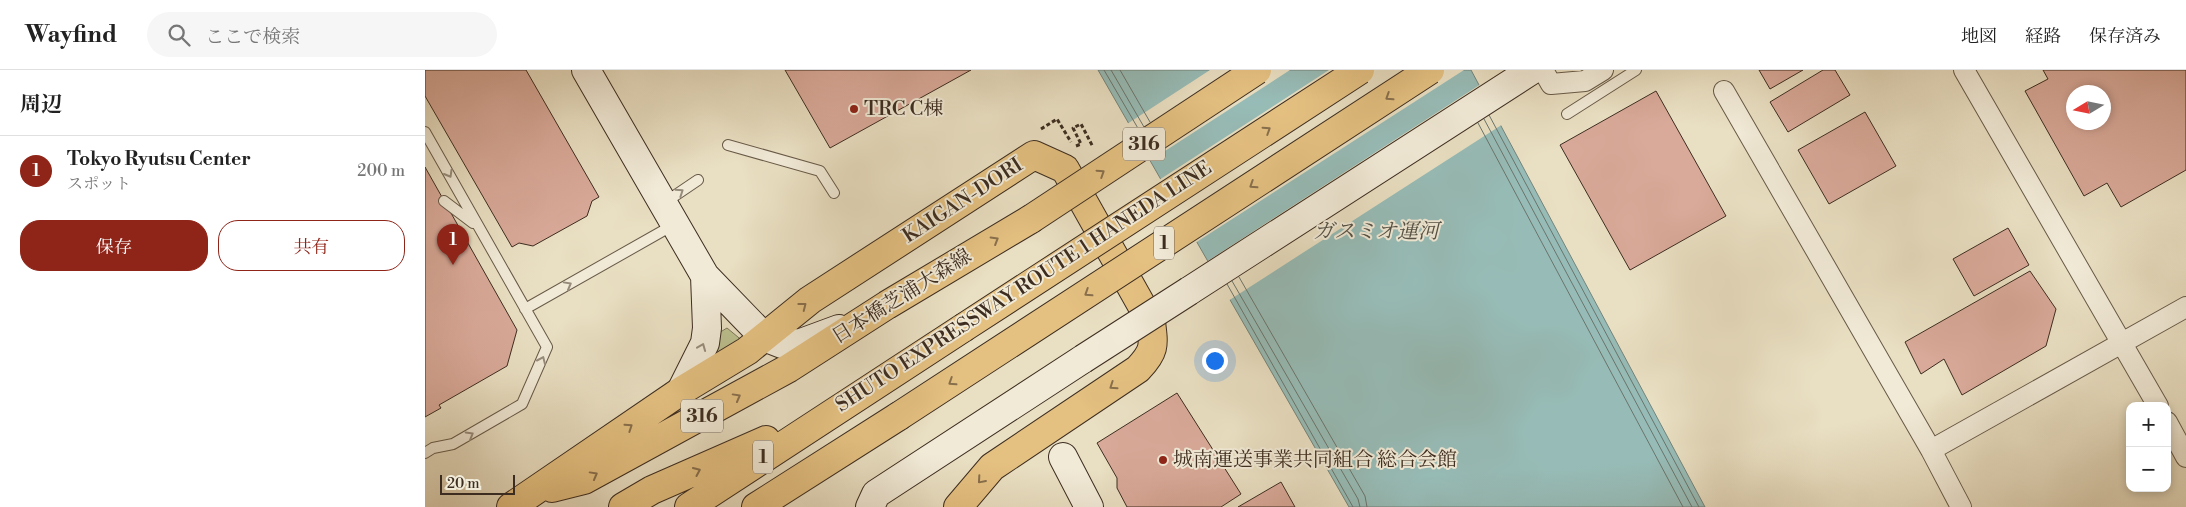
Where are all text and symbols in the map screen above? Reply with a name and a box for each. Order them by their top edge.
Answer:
search box [147,12,497,57]
text: Wayfind [25,20,117,50]
icon: search [165,21,193,49]
text: ここで検索 [205,25,300,49]
text: 地図 [1961,25,1997,48]
text: 経路 [2025,25,2061,48]
text: 保存済み [2089,25,2161,48]
north arrow [2066,85,2111,130]
one-way arrow [1386,90,1395,100]
text: 周辺 [20,92,62,118]
place label: TRC C棟 [864,97,943,122]
marker: TRC C棟 [848,103,860,115]
one-way arrow [1262,126,1271,136]
road number: 316 [1123,128,1165,160]
text: Tokyo Ryutsu Center [67,147,251,171]
street label: KAIGAN-DORI [898,153,1028,249]
street label: SHUTO EXPRESSWAY ROUTE 1 HANEDA LINE [831,156,1217,418]
text: 1 [32,161,40,181]
text: 200 m [357,161,405,181]
one-way arrow [443,169,453,178]
one-way arrow [1095,170,1104,179]
text: スポット [67,174,131,194]
one-way arrow [1250,179,1259,188]
one-way arrow [675,189,684,198]
water label: ガスミオ運河 [1313,219,1443,245]
button: 保存 [20,220,208,271]
button: 共有 [218,220,405,271]
pin: 1 [437,224,469,265]
road number: 1 [1154,226,1174,260]
one-way arrow [989,237,998,247]
street label: 日本橋芝浦大森線 [828,244,976,350]
one-way arrow [562,281,571,291]
one-way arrow [1084,287,1093,296]
one-way arrow [797,303,806,312]
one-way arrow [696,343,706,352]
your location [1202,348,1228,374]
one-way arrow [535,356,546,365]
one-way arrow [948,375,957,385]
one-way arrow [1109,380,1119,389]
one-way arrow [732,393,741,403]
road number: 316 [681,400,723,432]
map controls [2126,402,2171,492]
button: + [2126,402,2171,447]
one-way arrow [624,424,633,433]
one-way arrow [464,431,473,441]
road number: 1 [753,441,773,474]
button: − [2126,447,2171,492]
place label: 城南運送事業共同組合 総合会館 [1173,448,1457,473]
marker: 城南運送事業共同組合 総合会館 [1157,454,1169,466]
one-way arrow [692,466,701,477]
one-way arrow [589,471,598,481]
scale bar [440,472,515,495]
one-way arrow [977,474,986,483]
text: 20 m [447,475,479,493]

